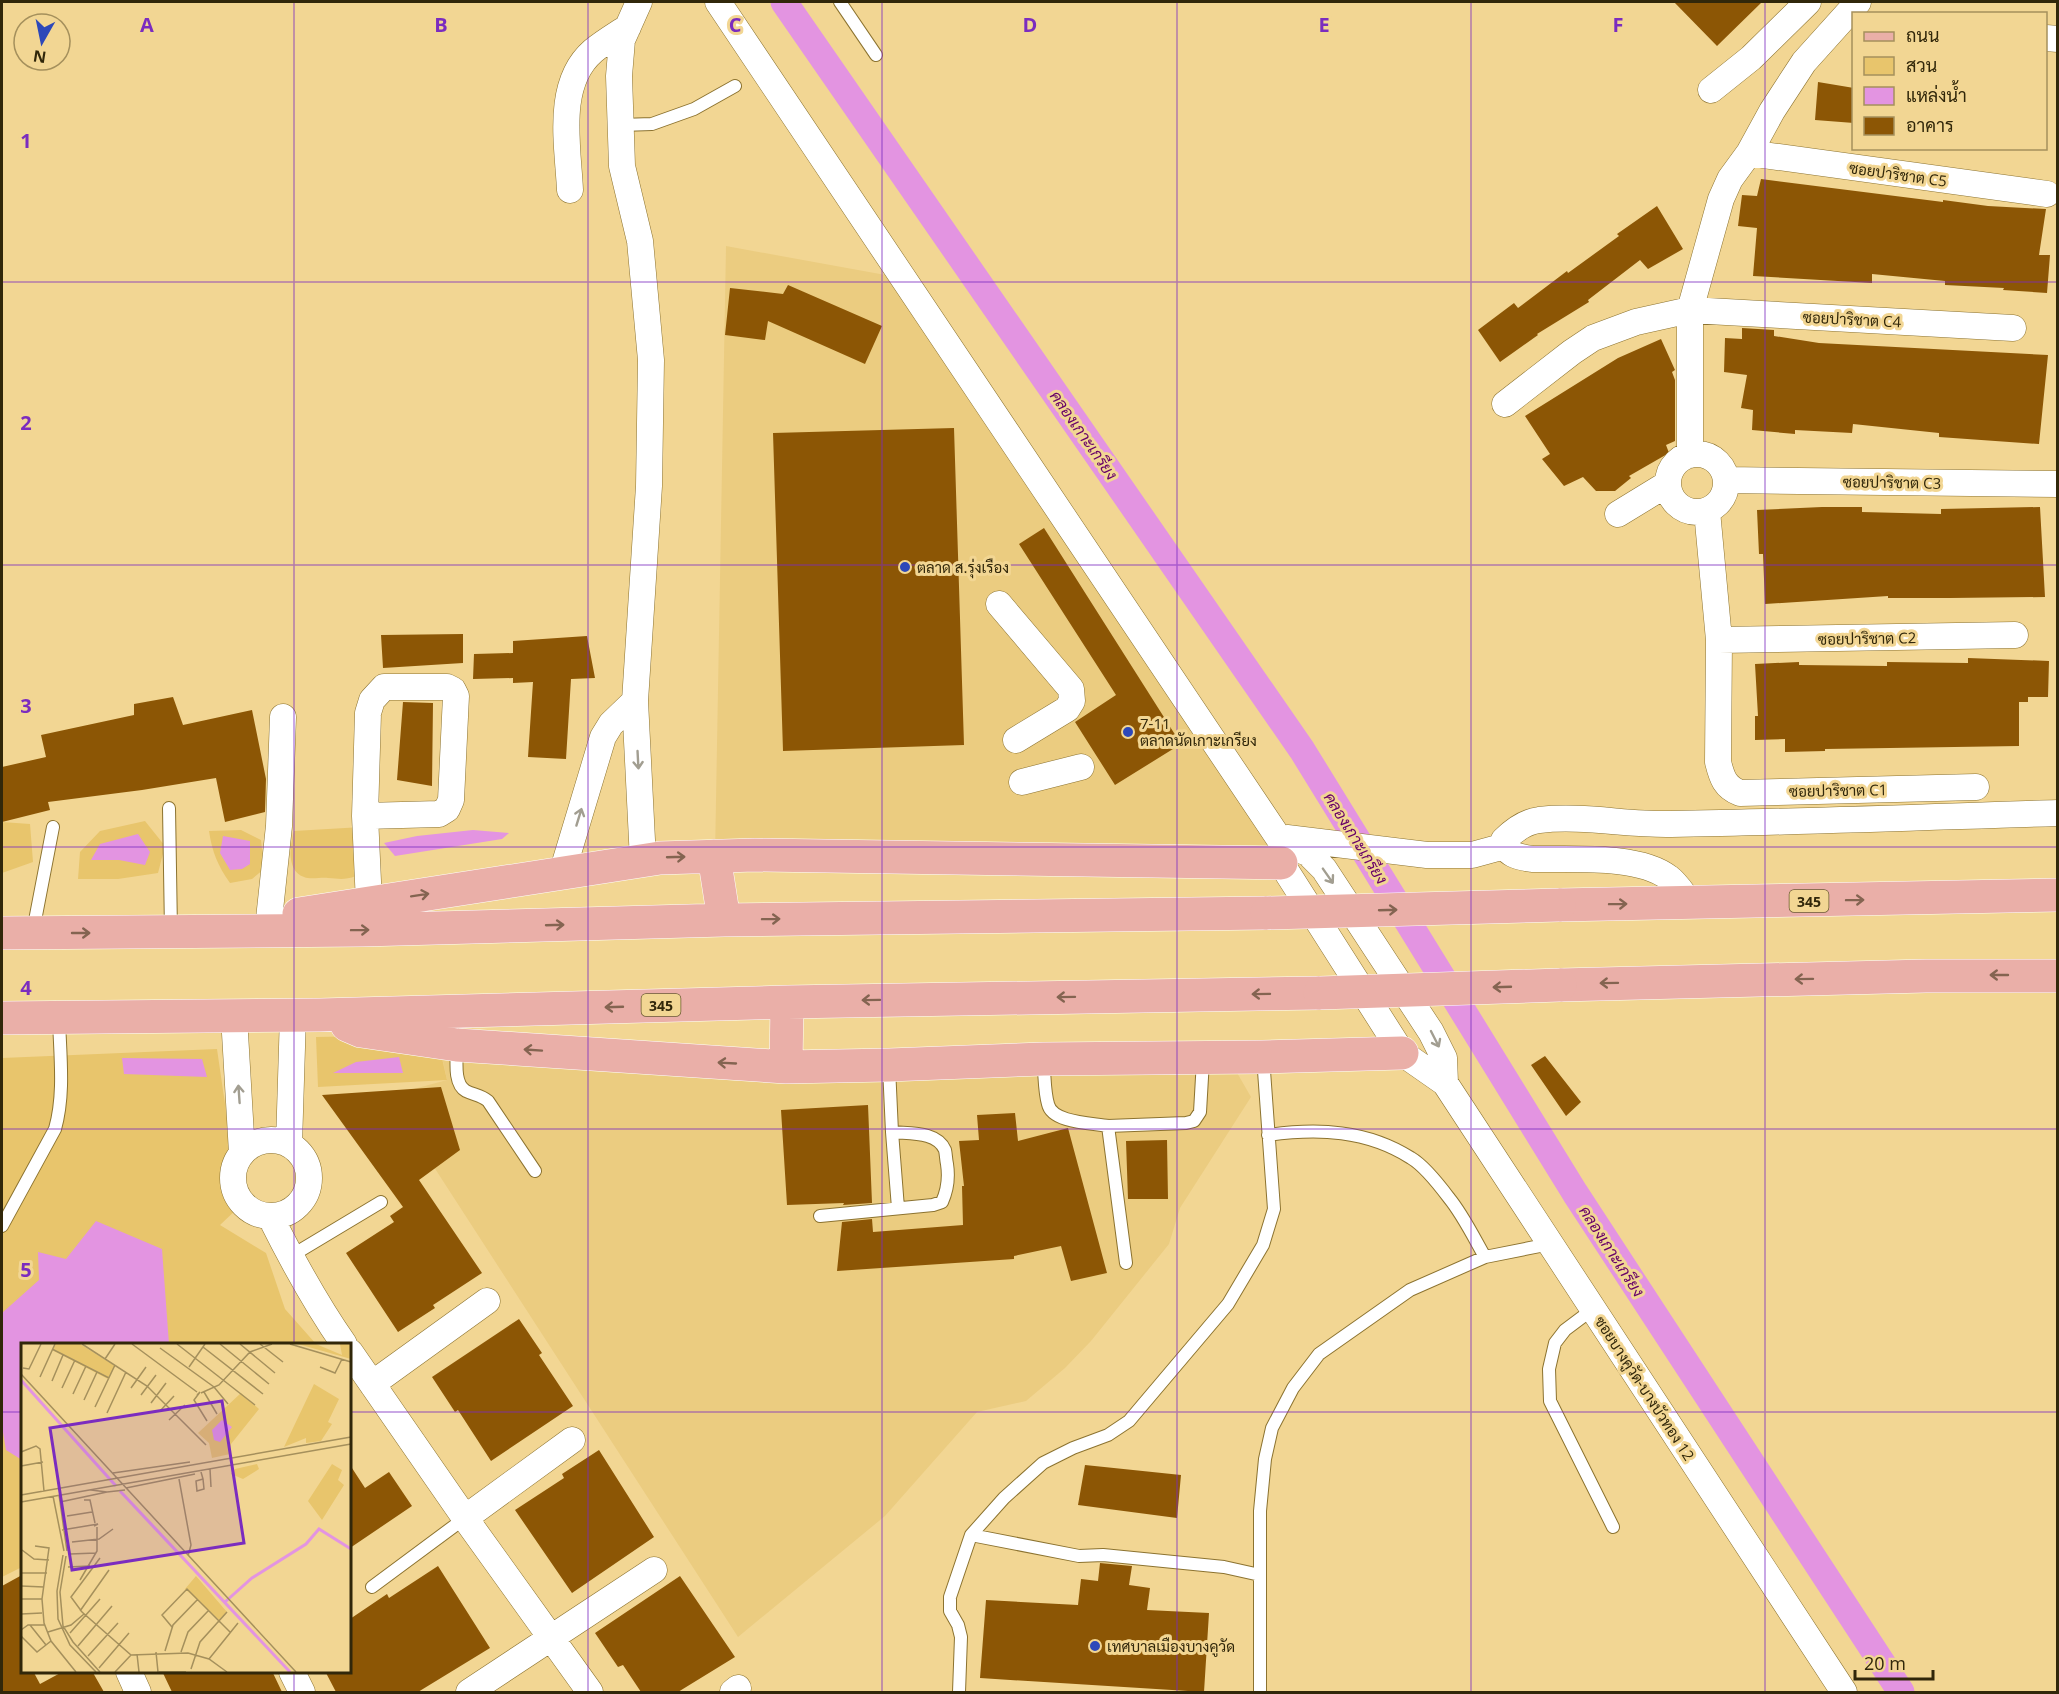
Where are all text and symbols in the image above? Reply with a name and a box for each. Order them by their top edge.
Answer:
text: A [140,11,154,38]
text: B [434,11,448,38]
text: C [729,11,742,38]
text: D [1023,11,1037,38]
text: E [1318,11,1330,38]
text: F [1613,11,1623,38]
north arrow [12,12,72,72]
legend [1852,12,2047,150]
text: ถนน [1906,23,1939,47]
text: N [32,45,48,69]
text: สวน [1906,53,1937,77]
text: แหล่งน้ำ [1906,80,1967,107]
text: อาคาร [1906,113,1954,137]
text: 1 [20,127,32,154]
street label: ซอยปาริชาต C5 [1848,157,1948,191]
street label: ซอยปาริชาต C4 [1802,306,1902,332]
water label: คลองเกาะเกรียง [1045,386,1123,484]
text: 2 [20,409,32,436]
street label: ซอยปาริชาต C3 [1843,471,1941,493]
place label: ตลาด ส.รุ่งเรือง [917,557,1009,579]
marker: ตลาด ส.รุ่งเรือง [898,560,912,574]
street label: ซอยปาริชาต C2 [1818,627,1916,649]
text: 3 [20,692,32,719]
place label: 7-11 ตลาดนัดเกาะเกรียง [1140,713,1257,750]
marker: 7-11 ตลาดนัดเกาะเกรียง [1121,725,1135,739]
one-way arrow [632,749,643,769]
street label: ซอยปาริชาต C1 [1789,779,1887,801]
water label: คลองเกาะเกรียง [1319,788,1393,888]
one-way arrow [574,808,585,827]
one-way arrow [665,852,685,863]
one-way arrow [1322,867,1334,883]
one-way arrow [410,889,430,900]
road number: 345 [1790,890,1828,912]
one-way arrow [1844,894,1864,906]
one-way arrow [1607,898,1627,909]
one-way arrow [1378,904,1398,915]
one-way arrow [760,913,780,925]
one-way arrow [544,919,564,930]
one-way arrow [349,924,369,936]
one-way arrow [70,927,90,939]
one-way arrow [1990,969,2010,981]
one-way arrow [1795,973,1815,984]
text: 4 [20,974,32,1001]
one-way arrow [1600,978,1620,989]
one-way arrow [1492,981,1512,992]
one-way arrow [1252,988,1272,1000]
one-way arrow [1057,991,1077,1003]
road number: 345 [642,994,680,1016]
one-way arrow [862,995,882,1006]
one-way arrow [604,1001,624,1012]
one-way arrow [1429,1030,1441,1048]
one-way arrow [523,1044,543,1055]
one-way arrow [718,1058,738,1069]
one-way arrow [233,1085,244,1105]
water label: คลองเกาะเกรียง [1574,1201,1650,1301]
text: 5 [20,1256,32,1283]
street label: ซอยบางคูวัด-บางบัวทอง 12 [1590,1312,1699,1465]
inset map [21,1343,351,1673]
place label: เทศบาลเมืองบางคูวัด [1107,1636,1235,1657]
marker: เทศบาลเมืองบางคูวัด [1088,1639,1102,1653]
scale bar [1855,1643,1933,1681]
text: 20 m [1864,1651,1906,1675]

